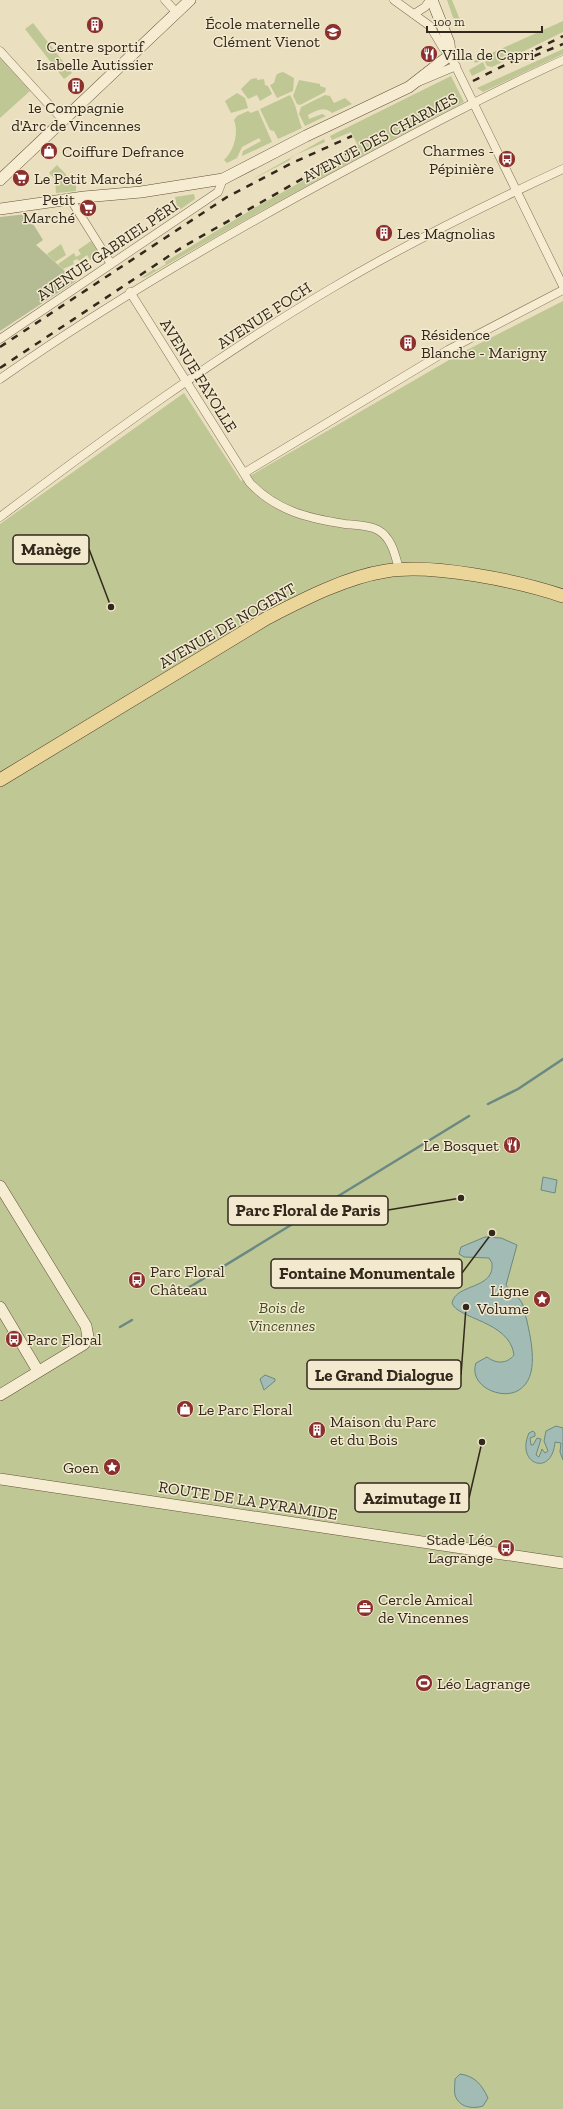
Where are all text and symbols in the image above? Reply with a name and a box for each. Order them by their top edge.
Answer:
scale bar [427,8,542,34]
place label: École maternelle Clément Vienot [205,14,320,51]
building icon: Centre sportif Isabelle Autissier [85,15,105,35]
text: 100 m [433,15,465,29]
school or university icon: École maternelle Clément Vienot [323,22,343,42]
place label: Centre sportif Isabelle Autissier [36,37,154,74]
restaurant icon: Villa de Capri [419,44,439,64]
place label: Villa de Capri [441,45,535,64]
building icon: 1e Compagnie d'Arc de Vincennes [66,76,86,96]
street label: AVENUE DES CHARMES [300,88,461,186]
place label: 1e Compagnie d'Arc de Vincennes [11,98,141,135]
shop icon: Coiffure Defrance [39,141,59,161]
place label: Charmes - Pépinière [423,141,494,178]
place label: Coiffure Defrance [62,142,184,161]
bus stop icon: Charmes - Pépinière [497,149,517,169]
supermarket icon: Le Petit Marché [11,168,31,188]
place label: Le Petit Marché [34,169,142,188]
place label: Petit Marché [23,190,75,227]
street label: AVENUE GABRIEL PÉRI [33,196,182,305]
supermarket icon: Petit Marché [78,198,98,218]
building icon: Les Magnolias [374,223,394,243]
place label: Les Magnolias [397,224,495,243]
street label: AVENUE FOCH [214,278,315,353]
street label: AVENUE FAYOLLE [156,315,241,436]
place label: Résidence Blanche - Marigny [421,325,548,362]
building icon: Résidence Blanche - Marigny [398,333,418,353]
callout: Manège [13,535,89,564]
text: Manège [21,539,81,559]
street label: AVENUE DE NOGENT [155,578,299,672]
restaurant icon: Le Bosquet [502,1135,522,1155]
place label: Le Bosquet [423,1136,499,1155]
callout: Parc Floral de Paris [228,1196,388,1225]
text: Parc Floral de Paris [236,1200,381,1220]
callout: Fontaine Monumentale [271,1259,462,1288]
place label: Parc Floral Château [150,1262,225,1299]
text: Fontaine Monumentale [279,1263,455,1283]
bus stop icon: Parc Floral Château [127,1270,147,1290]
place label: Ligne Volume [476,1281,529,1318]
place icon: Ligne Volume [532,1289,552,1309]
park label: Bois de Vincennes [249,1298,315,1335]
bus stop icon: Parc Floral [4,1329,24,1349]
place label: Parc Floral [27,1330,102,1349]
callout: Le Grand Dialogue [307,1360,461,1389]
text: Le Grand Dialogue [315,1365,453,1385]
shop icon: Le Parc Floral [175,1399,195,1419]
place label: Le Parc Floral [198,1400,293,1419]
place label: Maison du Parc et du Bois [330,1412,437,1449]
building icon: Maison du Parc et du Bois [307,1420,327,1440]
place icon: Goen [102,1457,122,1477]
place label: Goen [63,1458,100,1477]
street label: ROUTE DE LA PYRAMIDE [157,1477,339,1524]
callout: Azimutage II [355,1483,469,1512]
text: Azimutage II [363,1488,461,1508]
place label: Stade Léo Lagrange [426,1530,493,1567]
bus stop icon: Stade Léo Lagrange [496,1538,516,1558]
place label: Cercle Amical de Vincennes [378,1590,473,1627]
office icon: Cercle Amical de Vincennes [355,1598,375,1618]
sports icon: Léo Lagrange [414,1673,434,1693]
place label: Léo Lagrange [437,1674,530,1693]

